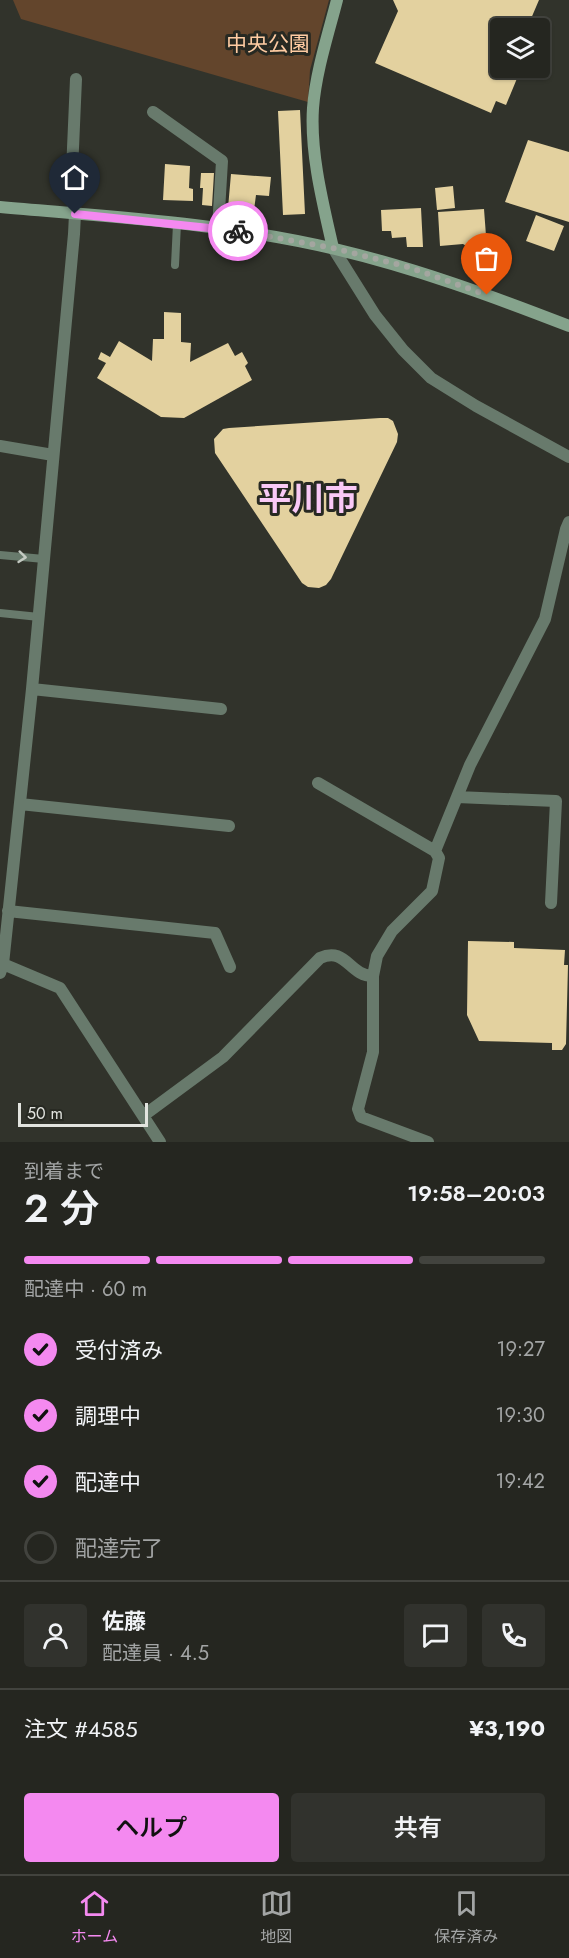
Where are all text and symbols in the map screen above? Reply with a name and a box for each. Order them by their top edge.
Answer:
map controls [490,18,550,78]
button: layers [490,18,550,78]
park label: 中央公園 [226,29,310,59]
pin [49,152,100,214]
icon: home [58,161,91,194]
courier [208,201,268,261]
icon: bike [222,215,255,248]
pin [461,233,512,295]
icon: bag [470,242,503,275]
district label: 平川市 [259,475,358,522]
one-way arrow [17,550,26,563]
scale bar [18,1100,148,1128]
text: 50 m [27,1102,63,1125]
text: 到着まで [24,1157,104,1186]
text: 19:58–20:03 [407,1177,545,1209]
text: 2 分 [24,1180,99,1237]
text: 配達中 · 60 m [24,1275,147,1304]
icon: check [24,1333,57,1366]
text: 受付済み [75,1334,163,1366]
text: 19:27 [497,1335,545,1364]
icon: check [24,1399,57,1432]
text: 調理中 [75,1400,141,1432]
text: 19:30 [496,1401,545,1430]
icon: check [24,1465,57,1498]
text: 配達中 [75,1466,141,1498]
text: 19:42 [495,1467,545,1496]
text: 配達完了 [75,1532,163,1564]
button: person [24,1604,87,1667]
button: chat [404,1604,467,1667]
button: phone [482,1604,545,1667]
text: 佐藤 [102,1605,146,1637]
text: 配達員 · 4.5 [102,1639,209,1668]
text: ¥3,190 [469,1712,545,1744]
text: 注文 #4585 [24,1713,138,1745]
button: ヘルプ [24,1793,279,1862]
button: 共有 [291,1793,545,1862]
tab: ホーム [71,1887,118,1948]
tab: 地図 [260,1887,293,1948]
tab: 保存済み [434,1887,498,1948]

